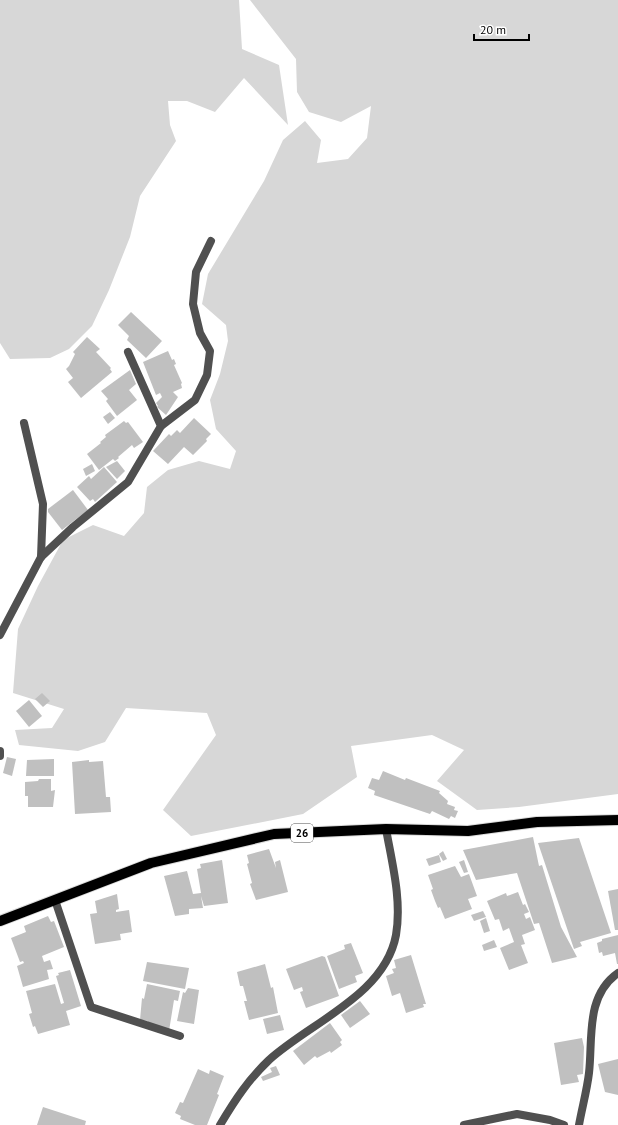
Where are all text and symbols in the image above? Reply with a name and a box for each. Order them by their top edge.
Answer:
scale bar [474,16,529,42]
text: 20 m [480,22,506,37]
road number: 26 [291,824,313,842]

